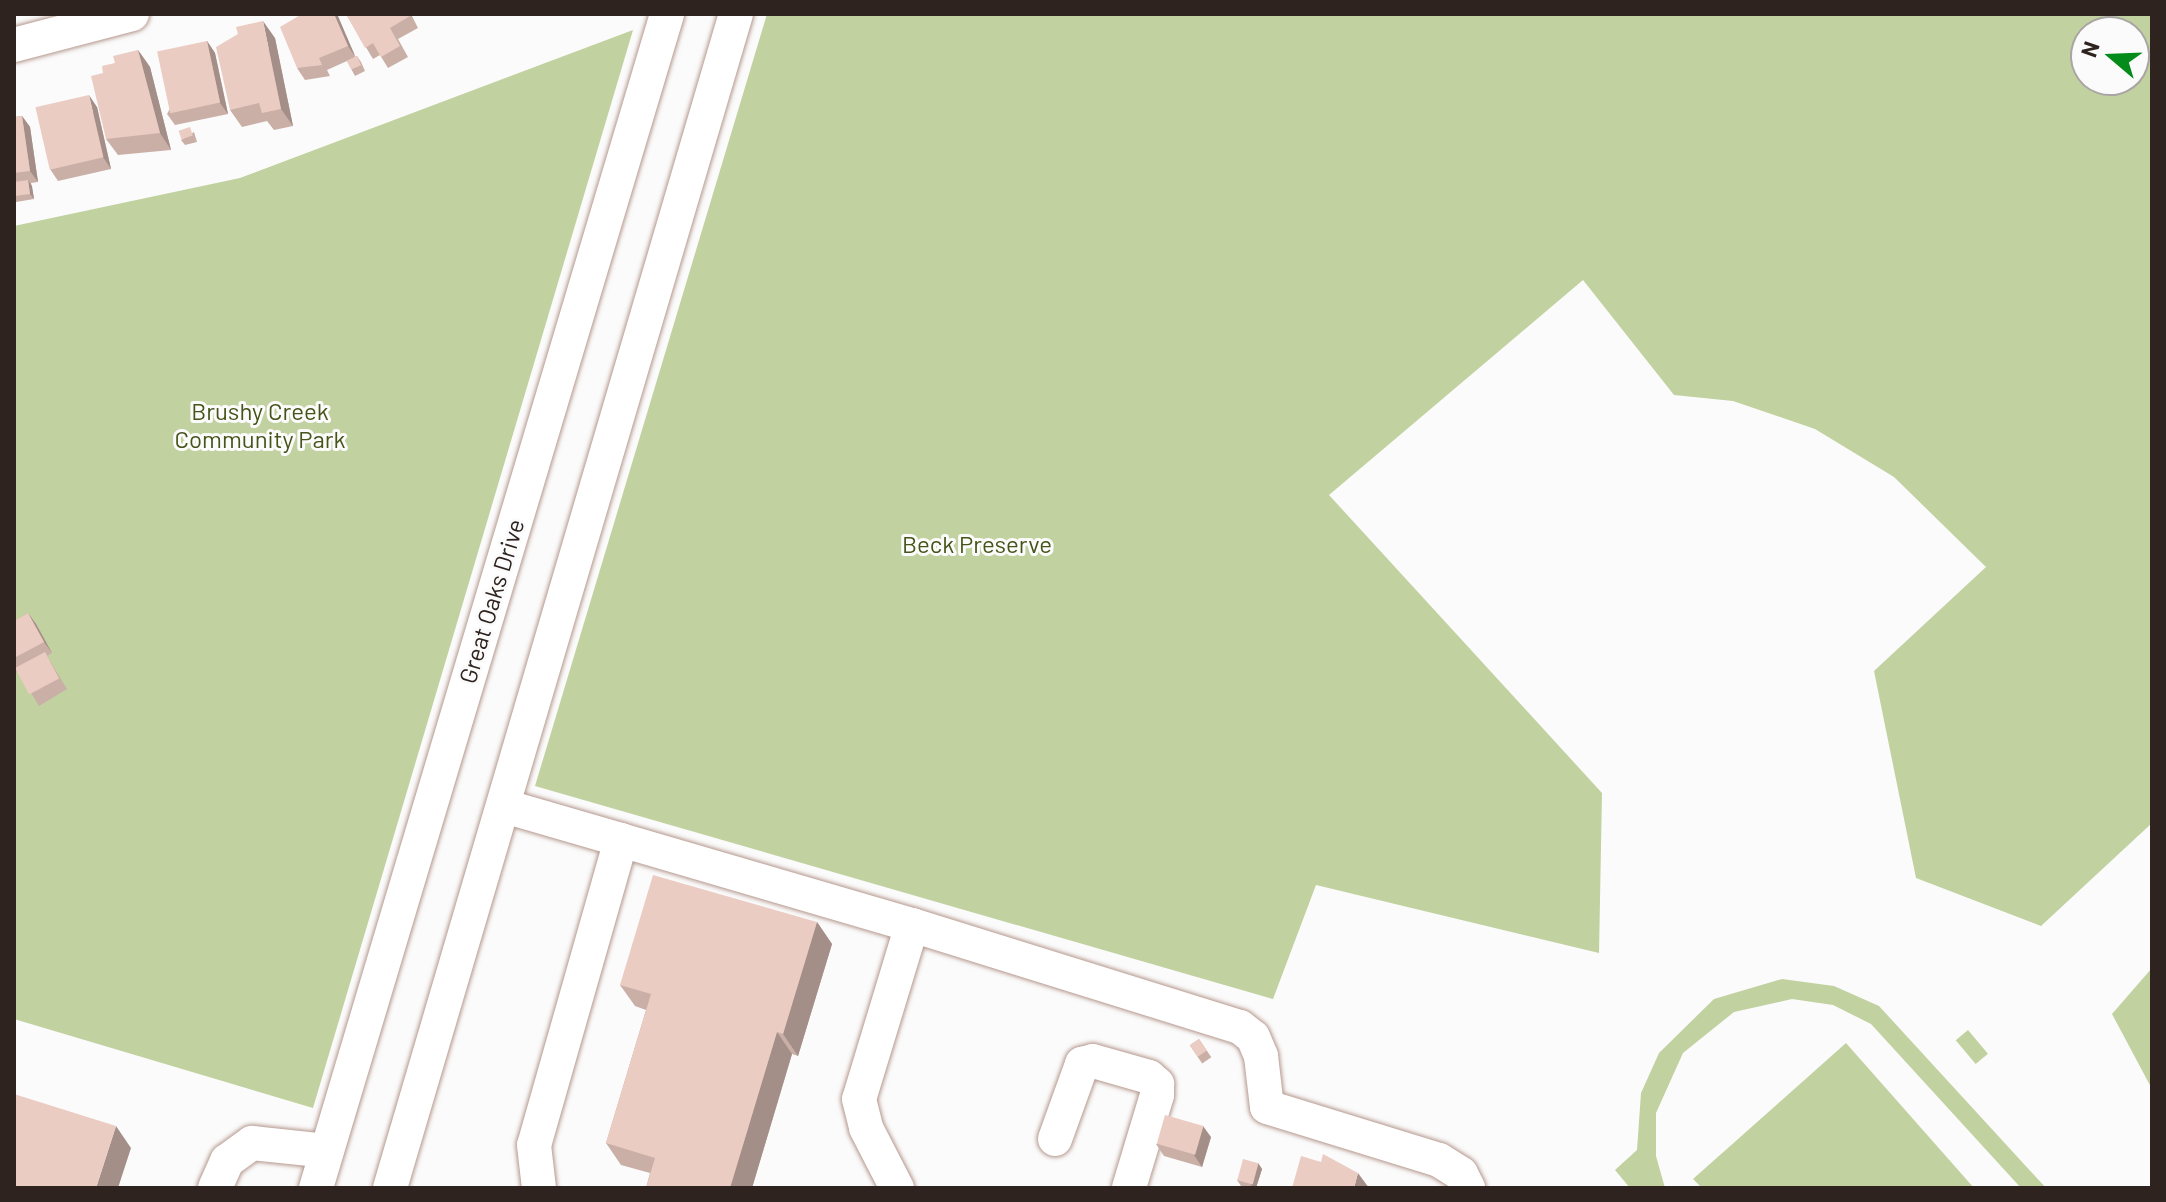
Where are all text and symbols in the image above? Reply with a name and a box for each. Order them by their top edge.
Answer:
north arrow [2070,16,2150,96]
text: N [2075,38,2104,60]
park label: Brushy Creek Community Park [175,397,345,453]
street label: Great Oaks Drive [452,515,530,687]
park label: Beck Preserve [902,530,1052,558]

